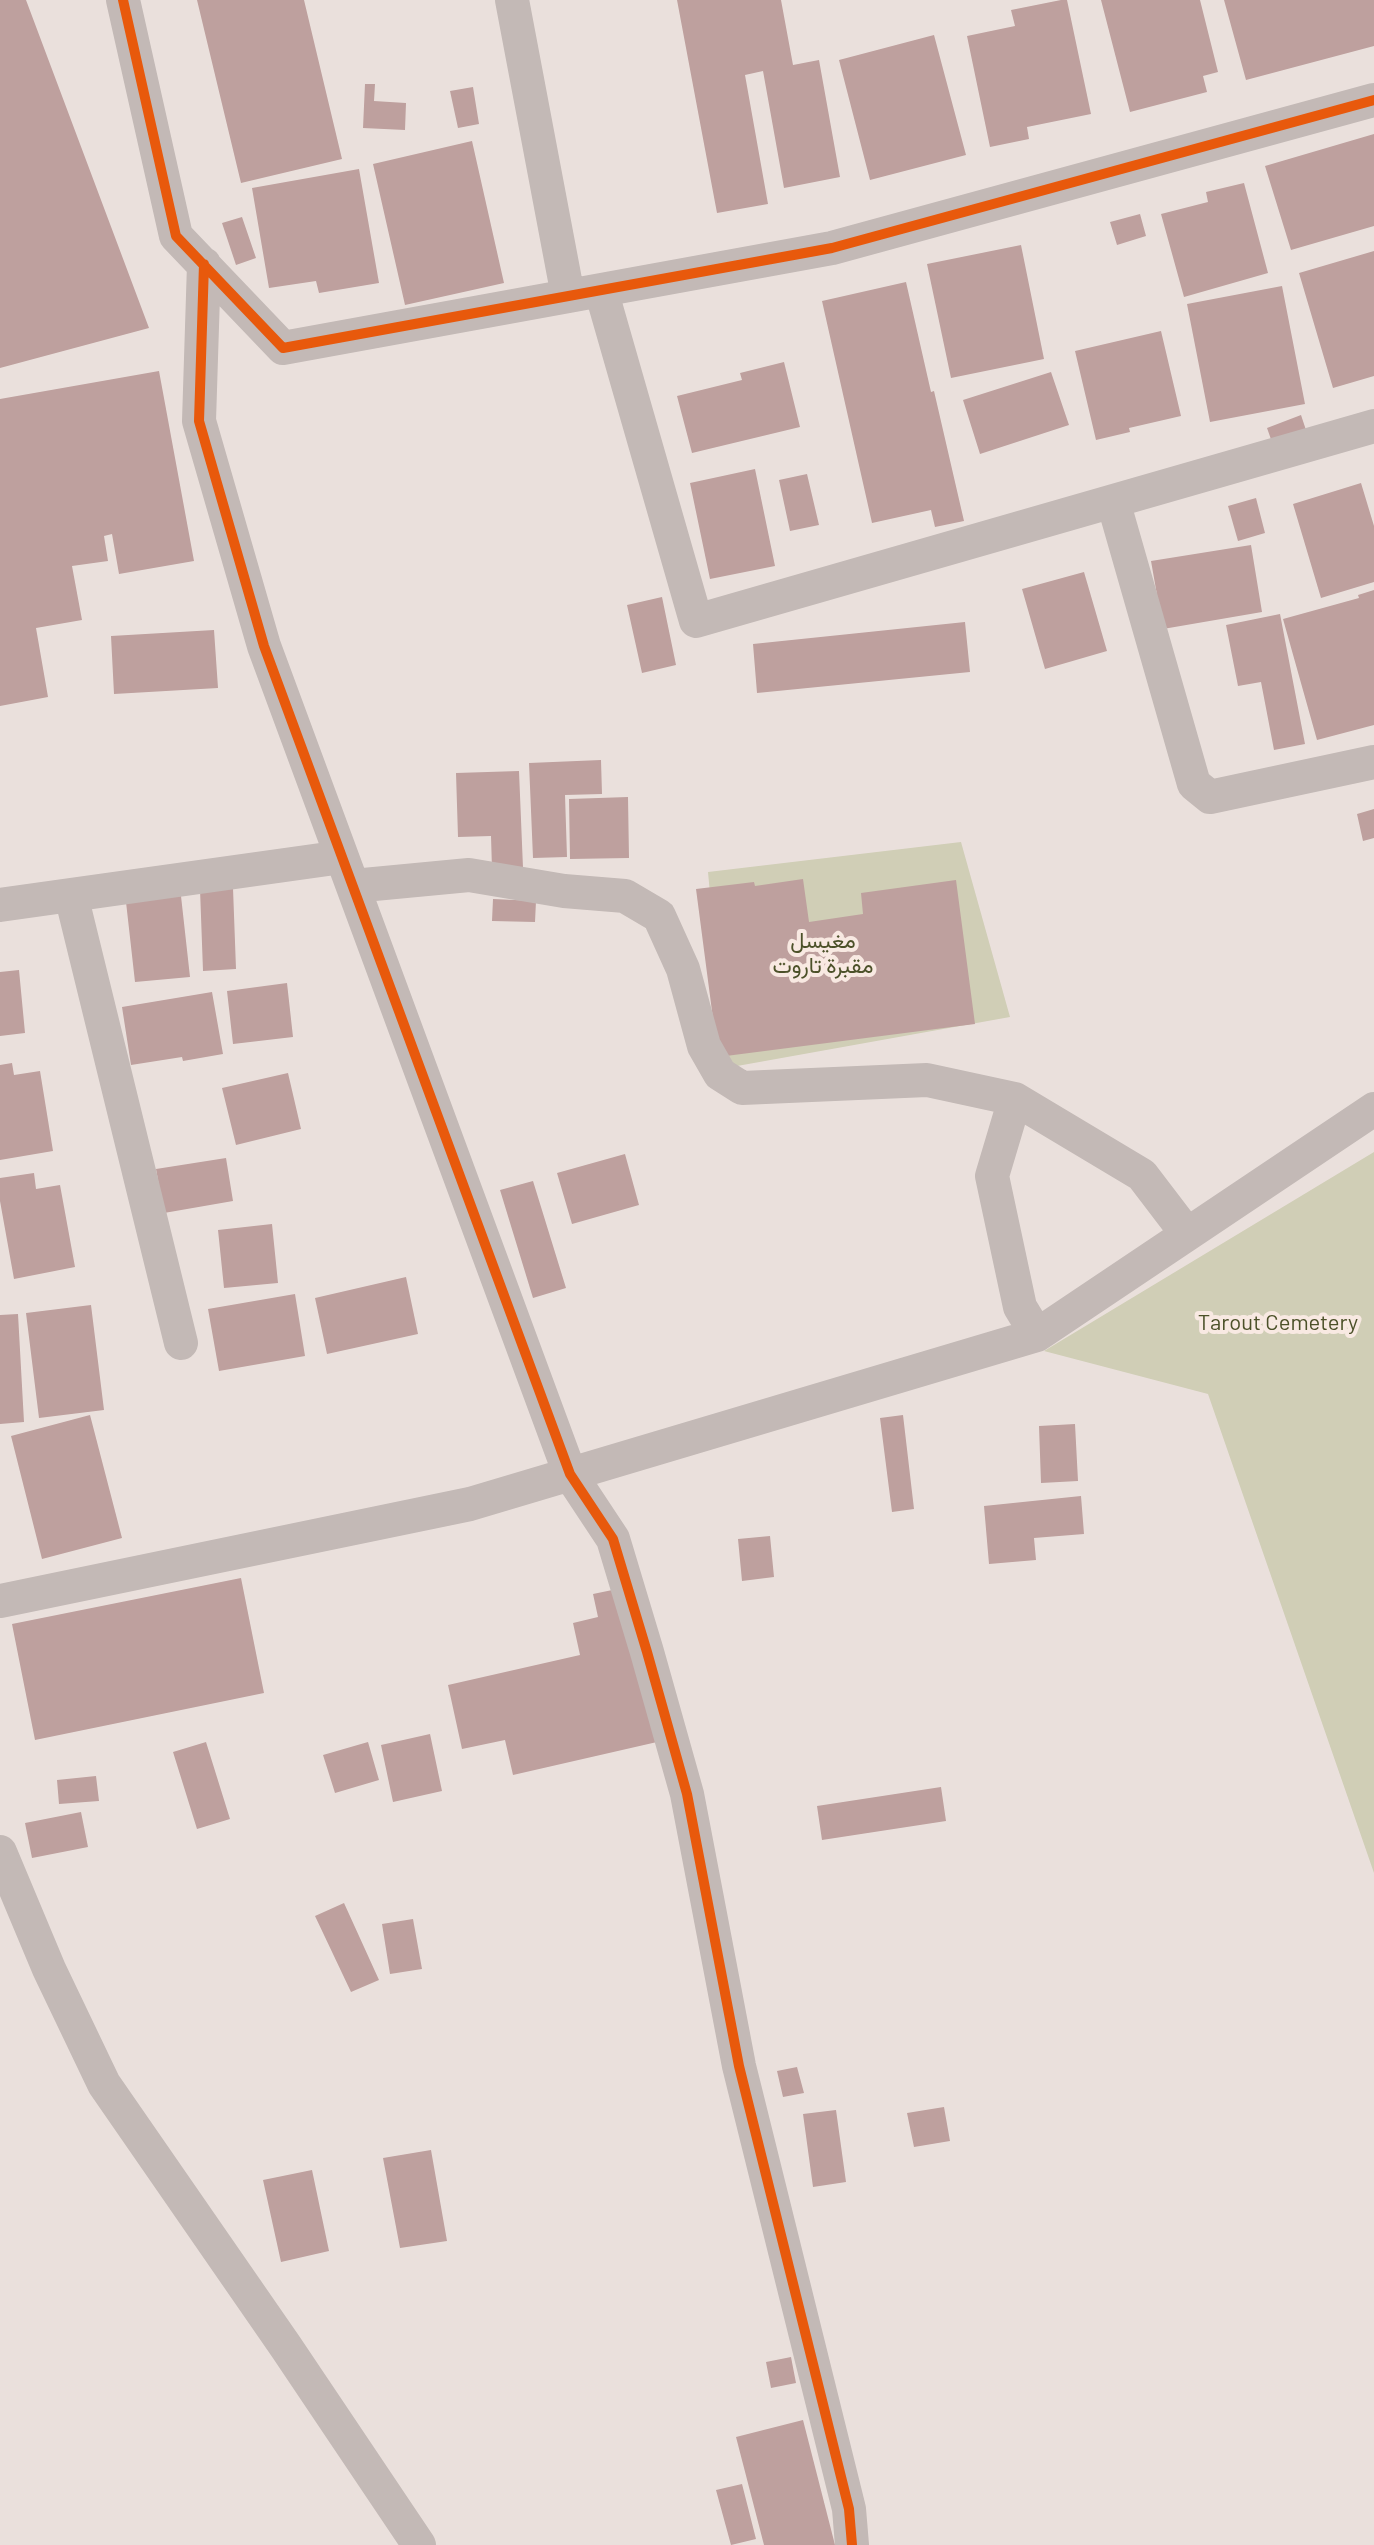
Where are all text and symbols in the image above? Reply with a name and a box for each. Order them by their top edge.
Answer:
park label: مغيسل مقبرة تاروت [773,928,873,980]
park label: Tarout Cemetery [1198,1310,1358,1336]

